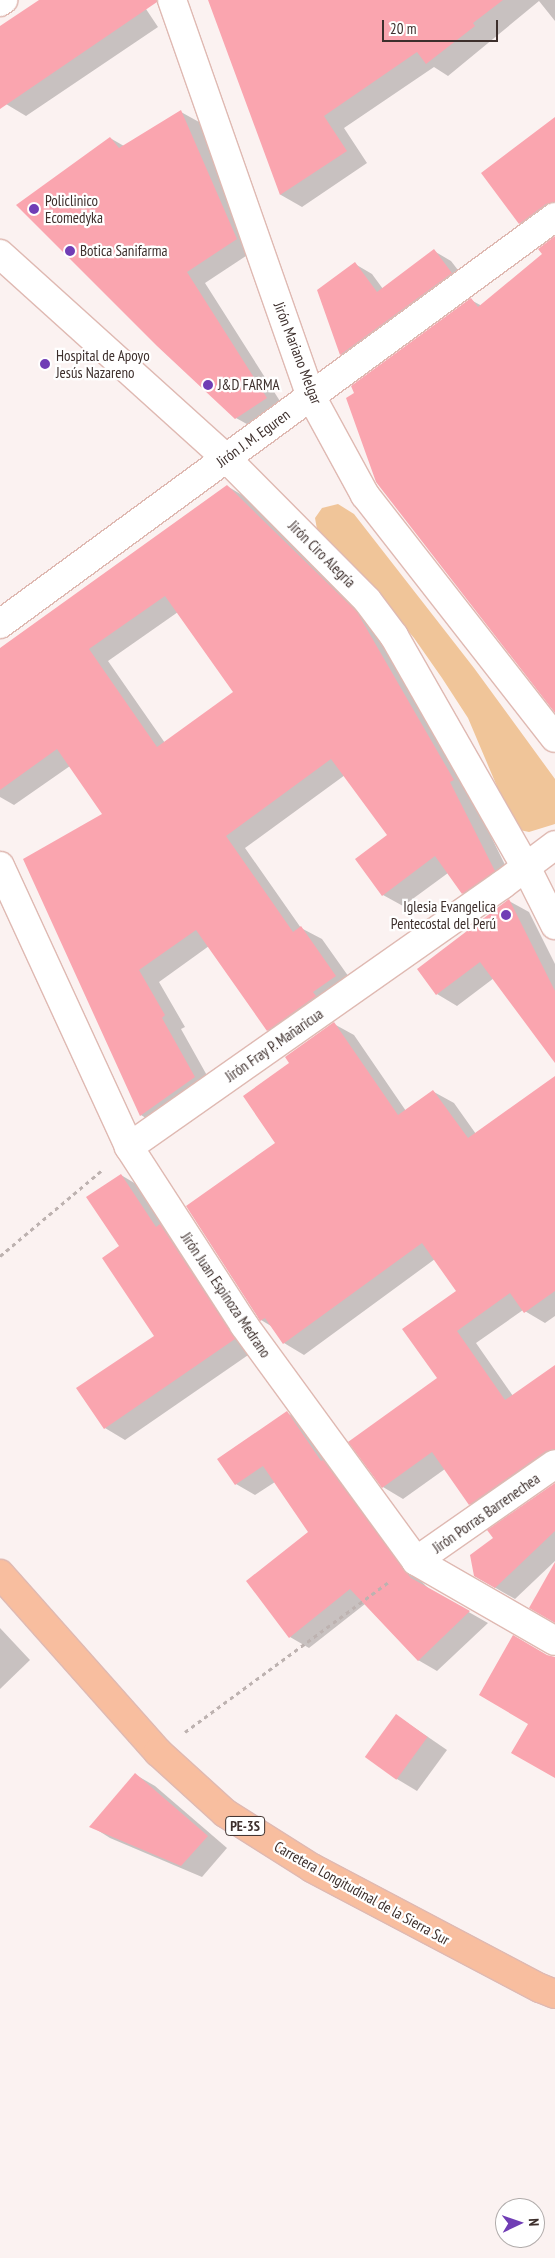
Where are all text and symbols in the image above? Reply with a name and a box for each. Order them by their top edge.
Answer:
scale bar [385,10,501,42]
text: 20 m [390,19,416,38]
place label: Policlinico Ecomedyka [45,191,103,226]
marker: Policlinico Ecomedyka [27,202,41,216]
place label: Botica Sanifarma [80,242,167,260]
marker: Botica Sanifarma [64,245,76,257]
street label: Jirón Mariano Melgar [270,299,326,407]
place label: Hospital de Apoyo Jesús Nazareno [56,346,150,381]
marker: Hospital de Apoyo Jesús Nazareno [38,357,52,371]
place label: J&D FARMA [218,376,280,394]
marker: J&D FARMA [202,379,214,391]
street label: Jirón J. M. Eguren [212,405,294,471]
street label: Jirón Ciro Alegría [285,517,359,591]
place label: Iglesia Evangelica Pentecostal del Perú [391,897,496,932]
marker: Iglesia Evangelica Pentecostal del Perú [500,909,512,921]
street label: Jirón Fray P. Mañaricua [221,1004,327,1086]
street label: Jirón Juan Espinoza Medrano [177,1229,275,1361]
street label: Jirón Porras Barrenechea [429,1469,543,1557]
road number: PE-3S [225,1814,265,1838]
street label: Carretera Longitudinal de la Sierra Sur [271,1837,453,1949]
north arrow [495,2198,545,2248]
text: N [525,2218,543,2227]

